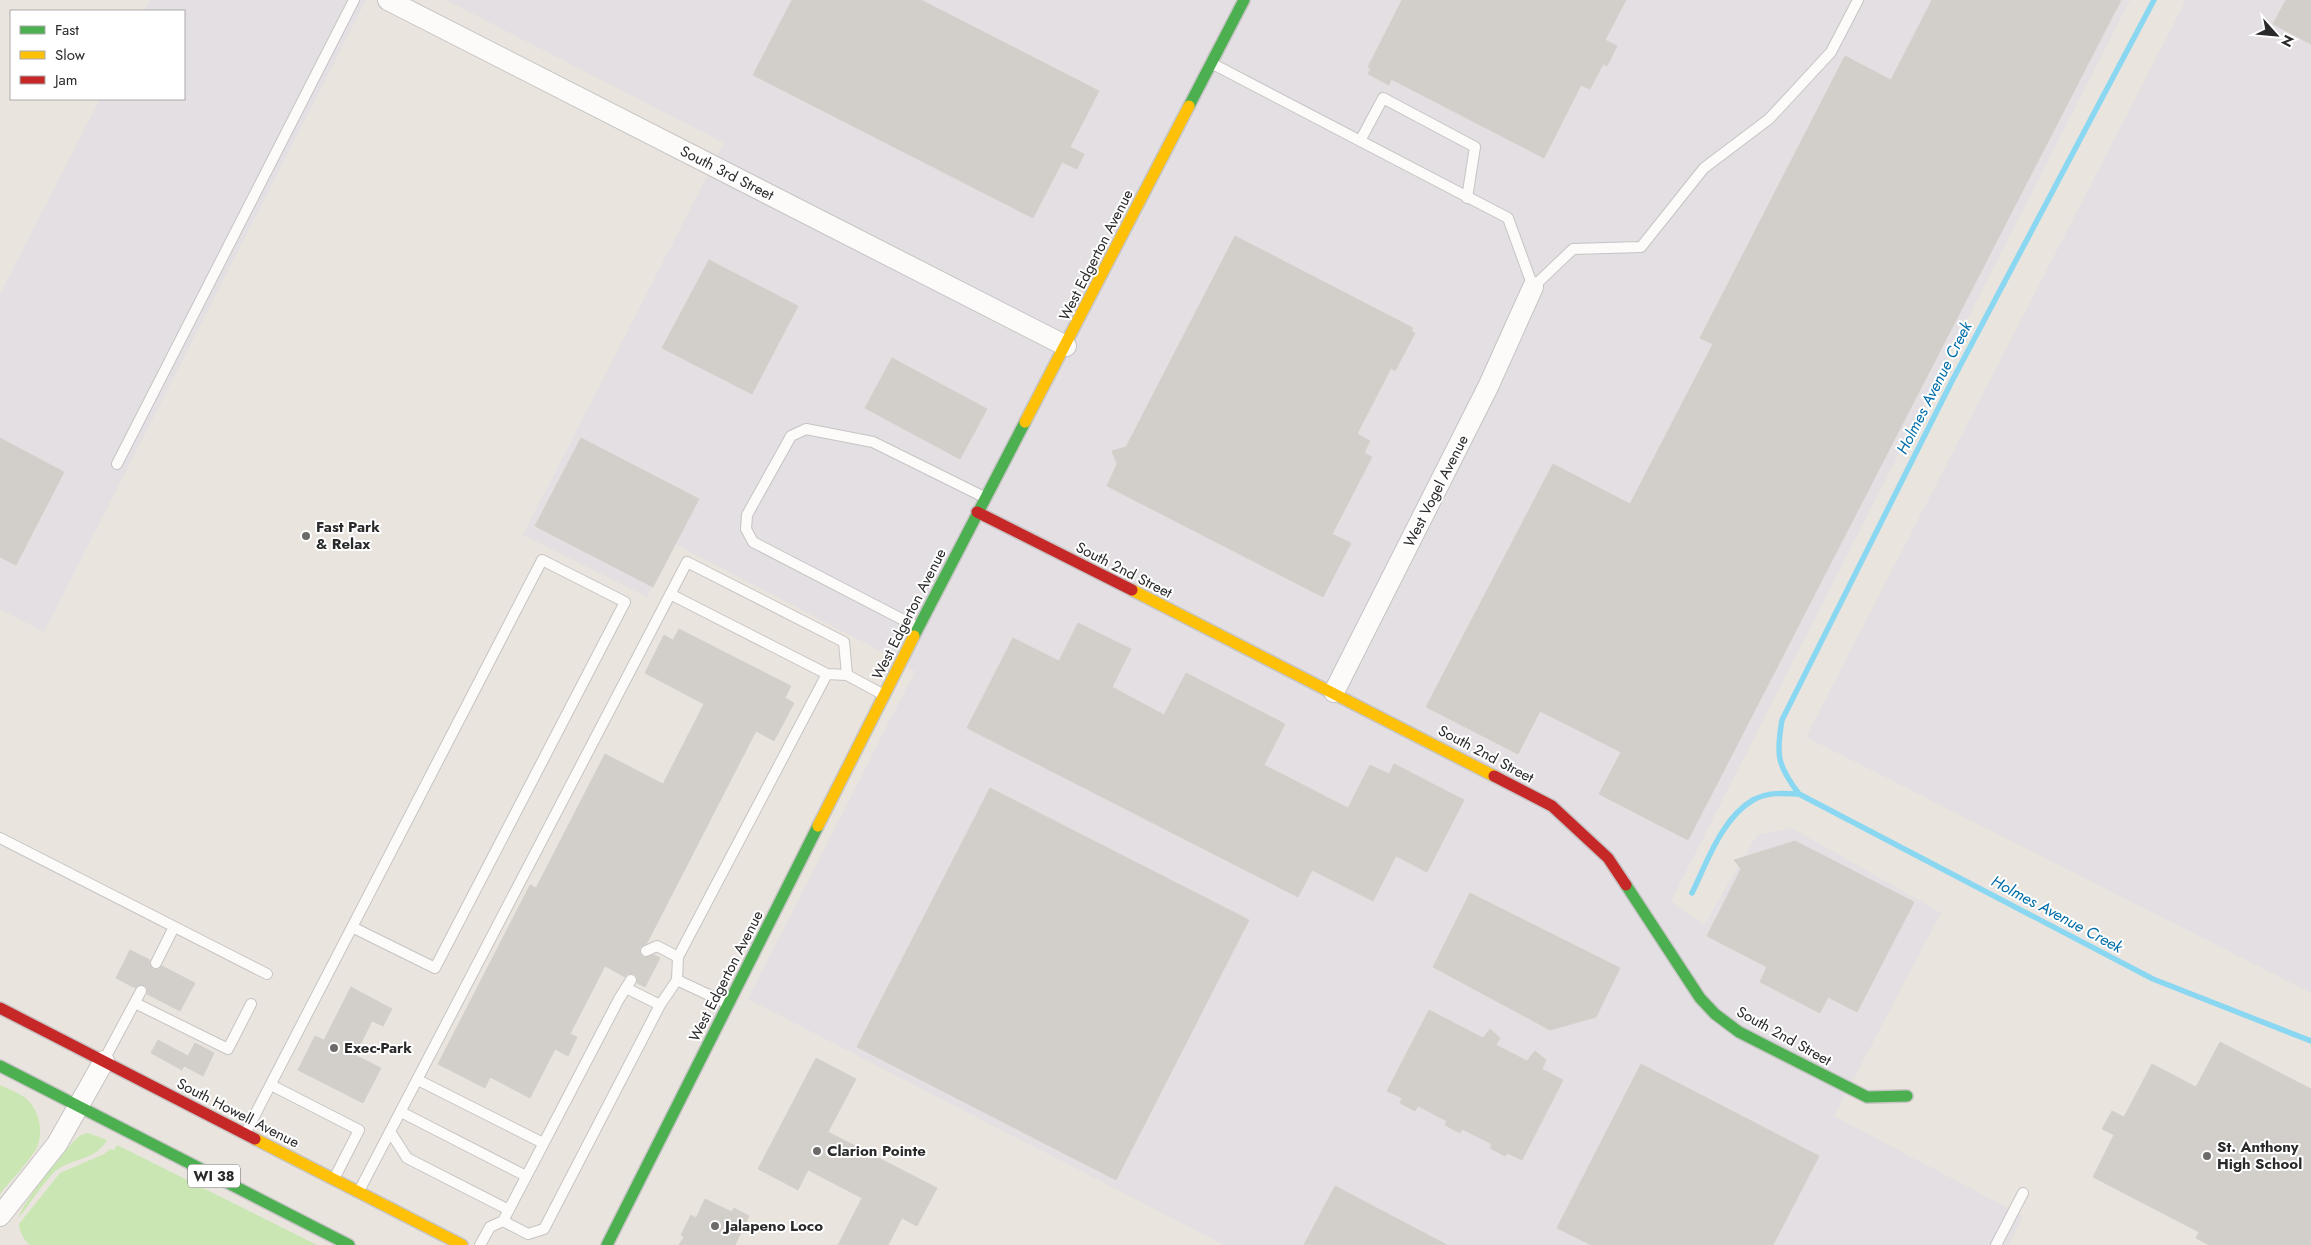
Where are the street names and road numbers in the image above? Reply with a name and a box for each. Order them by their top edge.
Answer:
street label: South 3rd Street [676,140,778,206]
street label: West Edgerton Avenue [1053,185,1139,324]
street label: West Vogel Avenue [1398,431,1474,551]
street label: South 2nd Street [1072,536,1176,604]
street label: West Edgerton Avenue [866,544,952,683]
street label: South 2nd Street [1434,720,1538,789]
street label: West Edgerton Avenue [683,906,769,1045]
street label: South 2nd Street [1733,1001,1836,1071]
street label: South Howell Avenue [173,1073,303,1154]
road number: WI 38 [188,1164,240,1188]

